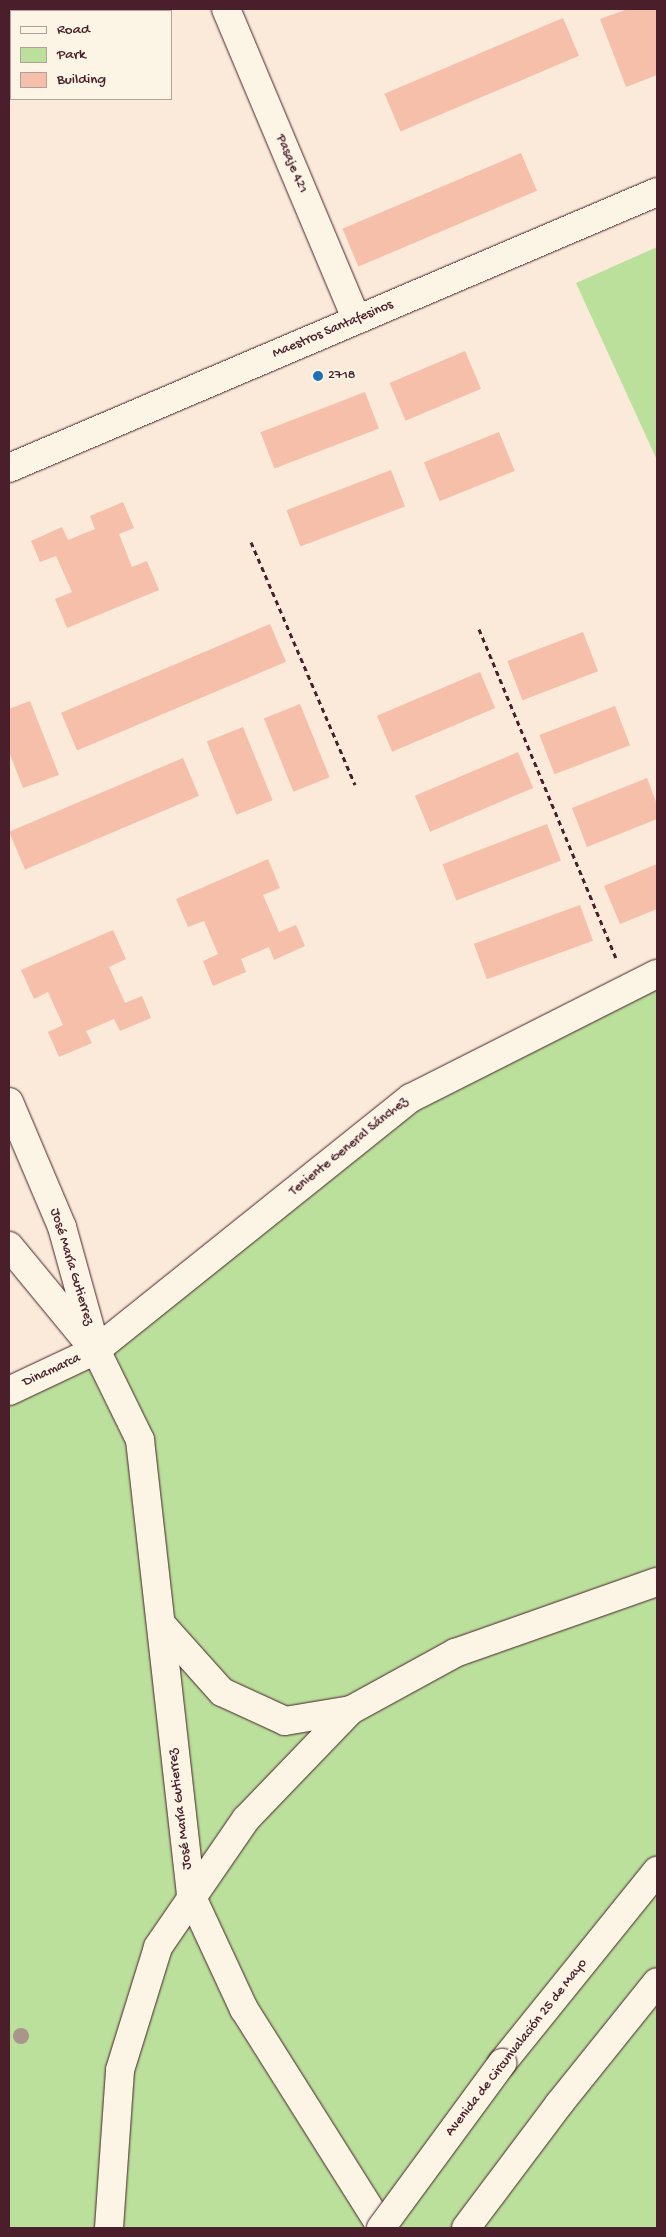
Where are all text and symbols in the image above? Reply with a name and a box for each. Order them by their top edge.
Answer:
legend [10,10,172,100]
text: Road [57,21,90,39]
text: Park [57,46,86,64]
text: Building [57,71,106,89]
street label: Pasaje 421 [271,132,311,196]
street label: Maestros Santafesinos [270,297,396,363]
place label: 2718 [328,368,355,384]
marker: 2718 [312,370,324,382]
street label: Teniente General Sánchez [286,1094,412,1200]
street label: José María Gutierrez [45,1206,97,1328]
street label: Dinamarca [20,1350,84,1392]
street label: José María Gutierrez [165,1748,197,1870]
street label: Avenida de Circunvalación 25 de Mayo [442,1956,592,2140]

